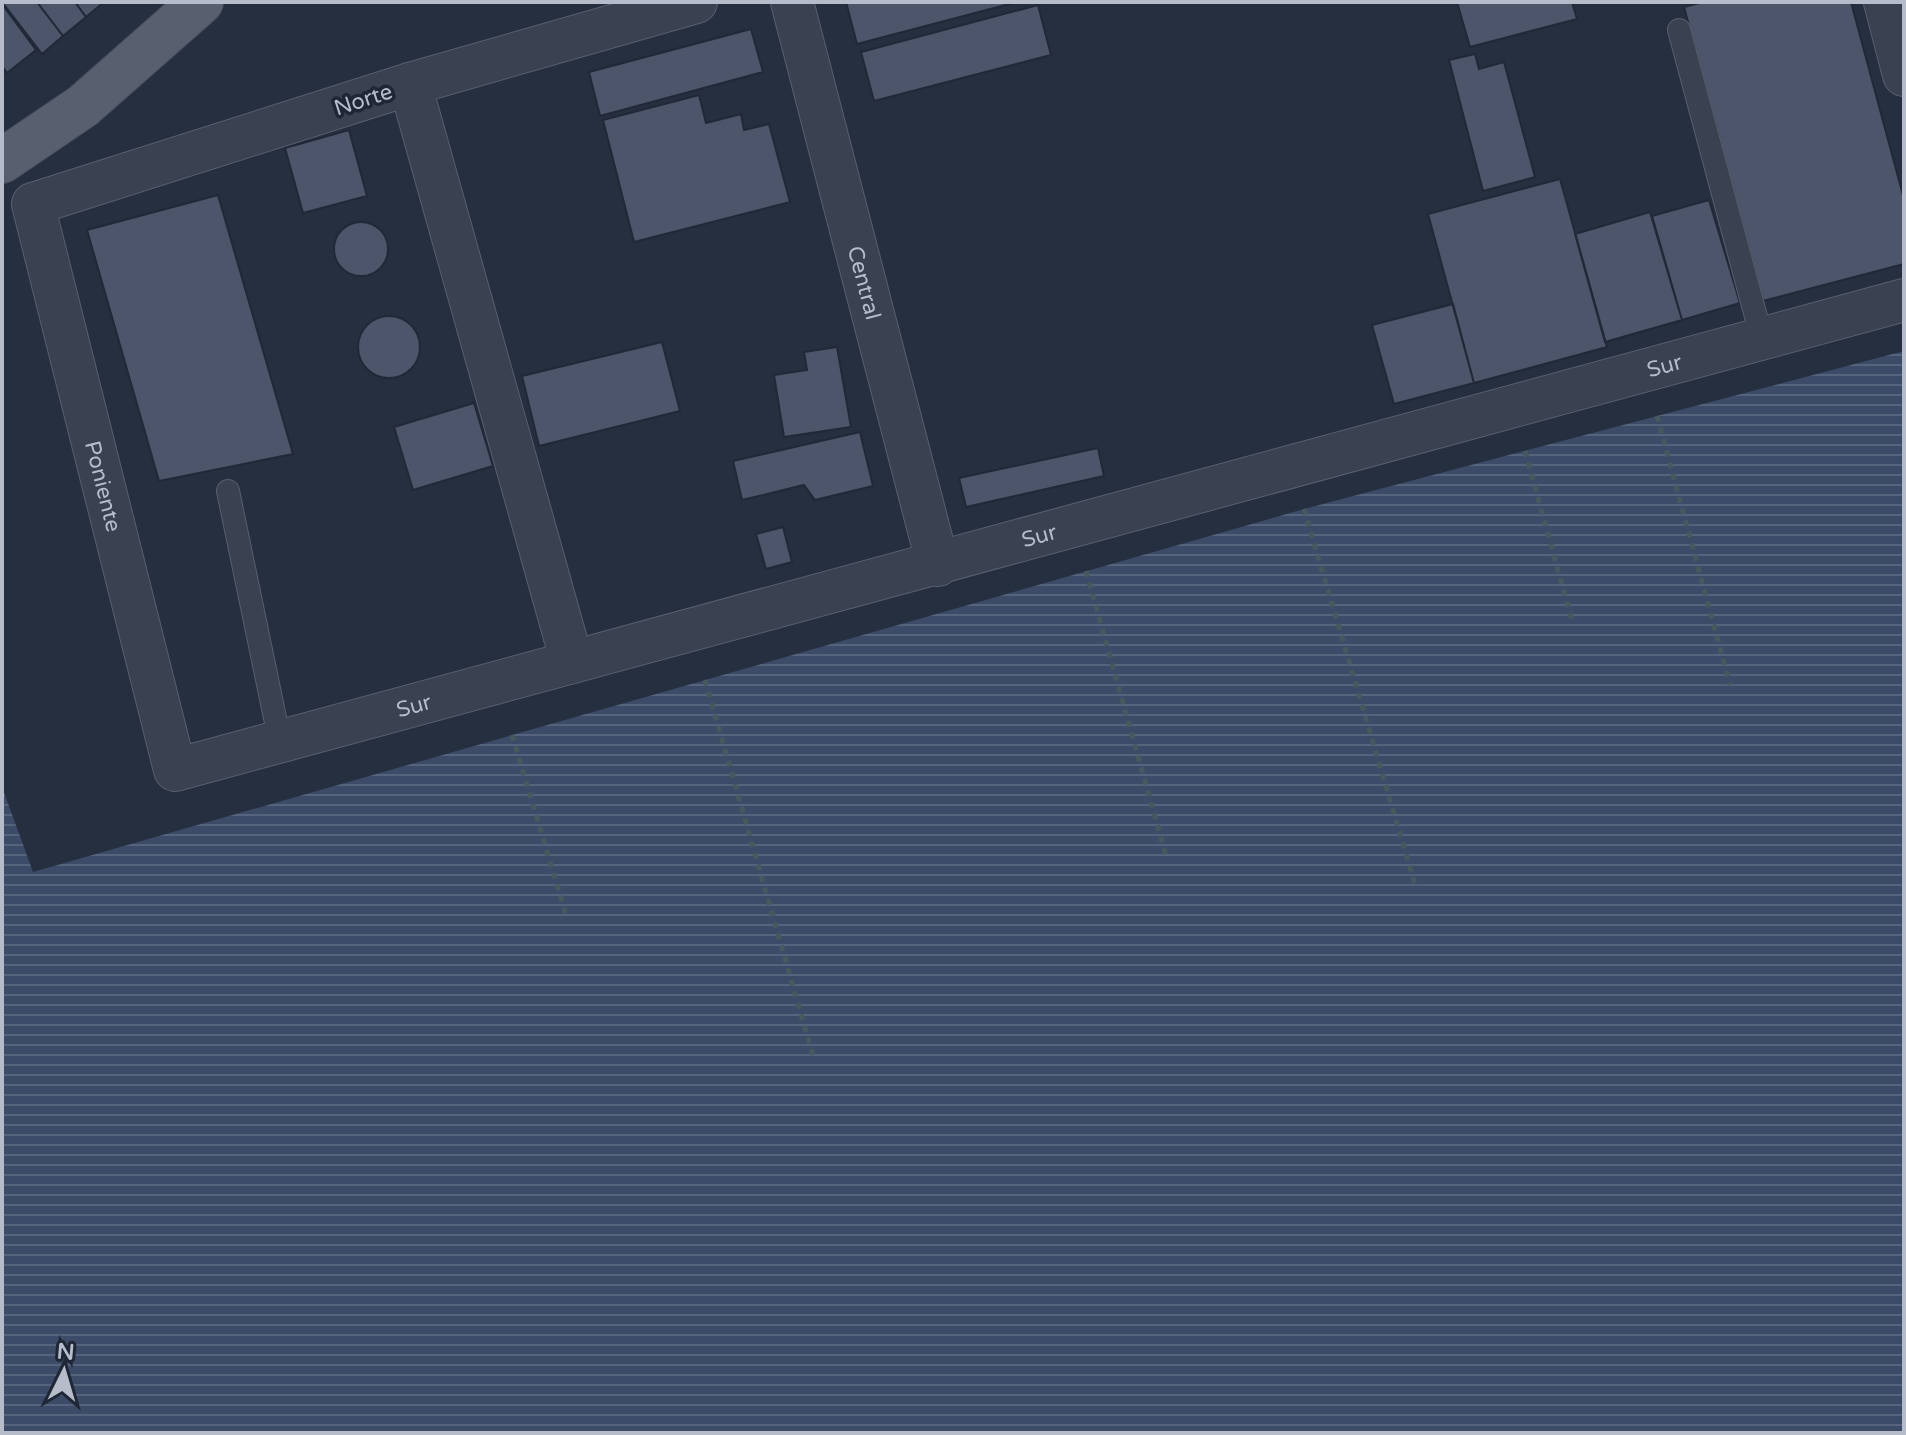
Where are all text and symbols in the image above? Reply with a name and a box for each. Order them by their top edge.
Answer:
street label: Norte [331,78,396,122]
street label: Central [842,243,886,323]
street label: Sur [1644,349,1685,383]
street label: Poniente [79,438,127,535]
street label: Sur [1019,519,1060,553]
street label: Sur [394,689,435,723]
north arrow [24,1331,104,1411]
text: N [56,1338,76,1366]

